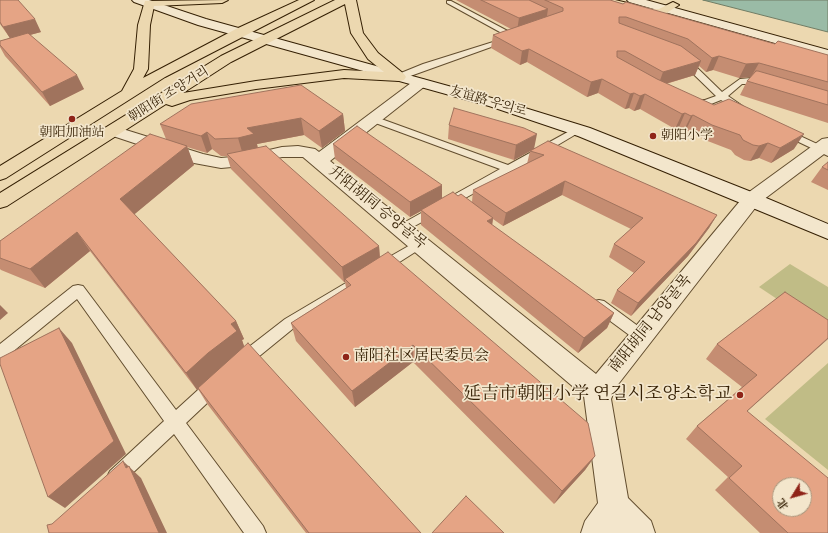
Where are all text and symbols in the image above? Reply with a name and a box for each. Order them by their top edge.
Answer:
street label: 朝阳街 조양거리 [126,64,212,126]
street label: 友谊路 우의로 [448,84,528,120]
marker: 朝阳加油站 [67,114,77,124]
place label: 朝阳加油站 [40,125,104,141]
place label: 朝阳小学 [661,128,713,144]
marker: 朝阳小学 [648,131,658,141]
street label: 升阳胡同 승양골목 [324,163,430,253]
street label: 南阳胡同 남양골목 [606,271,696,377]
place label: 南阳社区居民委员会 [354,348,489,366]
marker: 南阳社区居民委员会 [341,352,351,362]
place label: 延吉市朝阳小学 연길시조양소학교 [463,384,732,406]
marker: 延吉市朝阳小学 연길시조양소학교 [735,390,745,400]
north arrow [772,477,812,517]
text: 北 [774,495,792,512]

